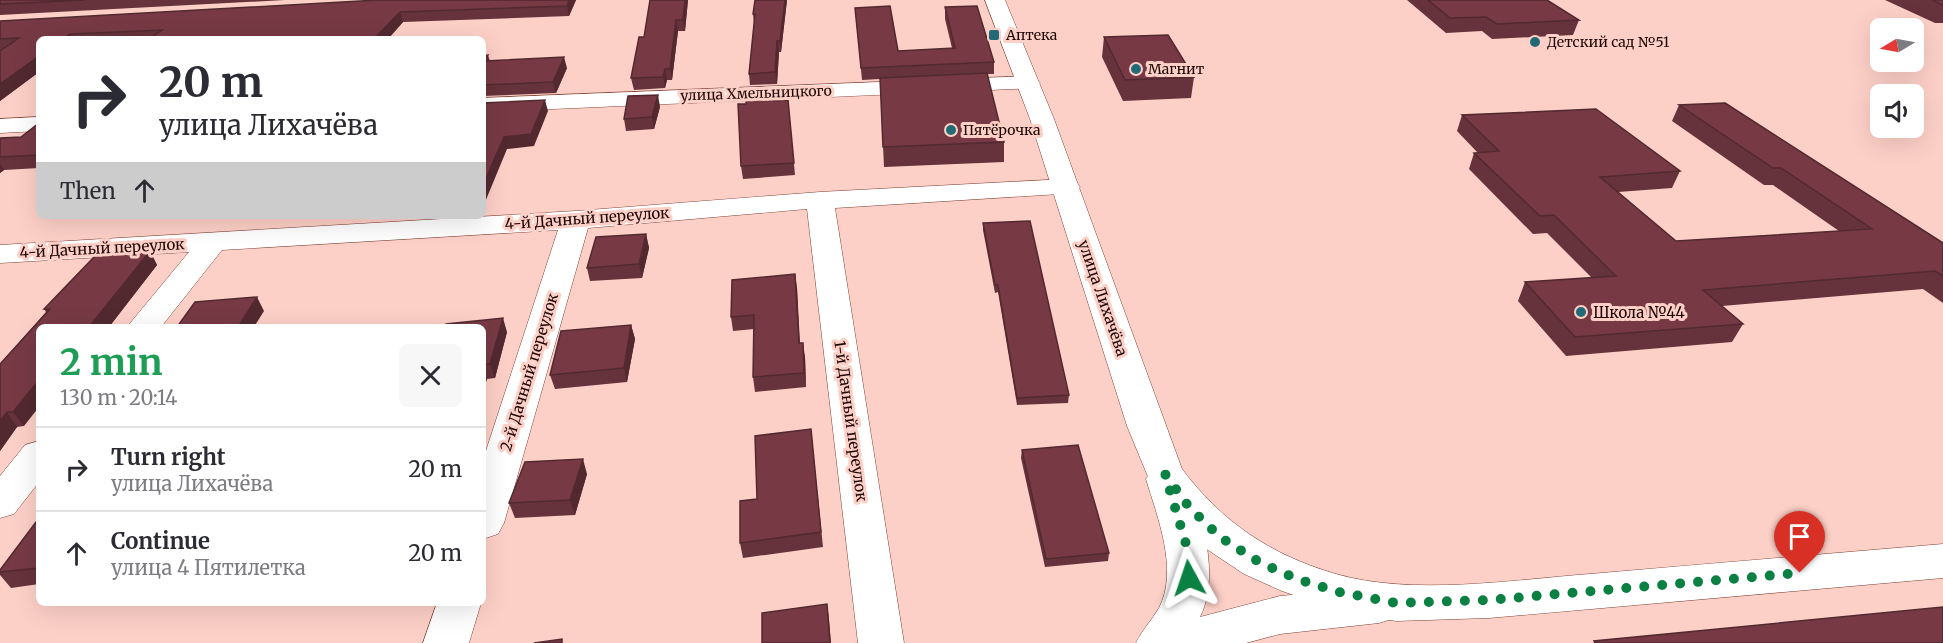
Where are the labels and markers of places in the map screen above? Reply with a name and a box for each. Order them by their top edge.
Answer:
place label: Аптека [1005,26,1058,44]
marker: Аптека [987,28,1001,42]
place label: Детский сад №51 [1547,33,1669,51]
marker: Детский сад №51 [1528,35,1542,49]
place label: Магнит [1148,60,1205,78]
marker: Магнит [1129,62,1143,76]
place label: Пятёрочка [963,121,1041,139]
marker: Пятёрочка [944,123,958,137]
place label: Школа №44 [1593,303,1685,322]
marker: Школа №44 [1574,305,1588,319]
pin [1774,511,1825,573]

